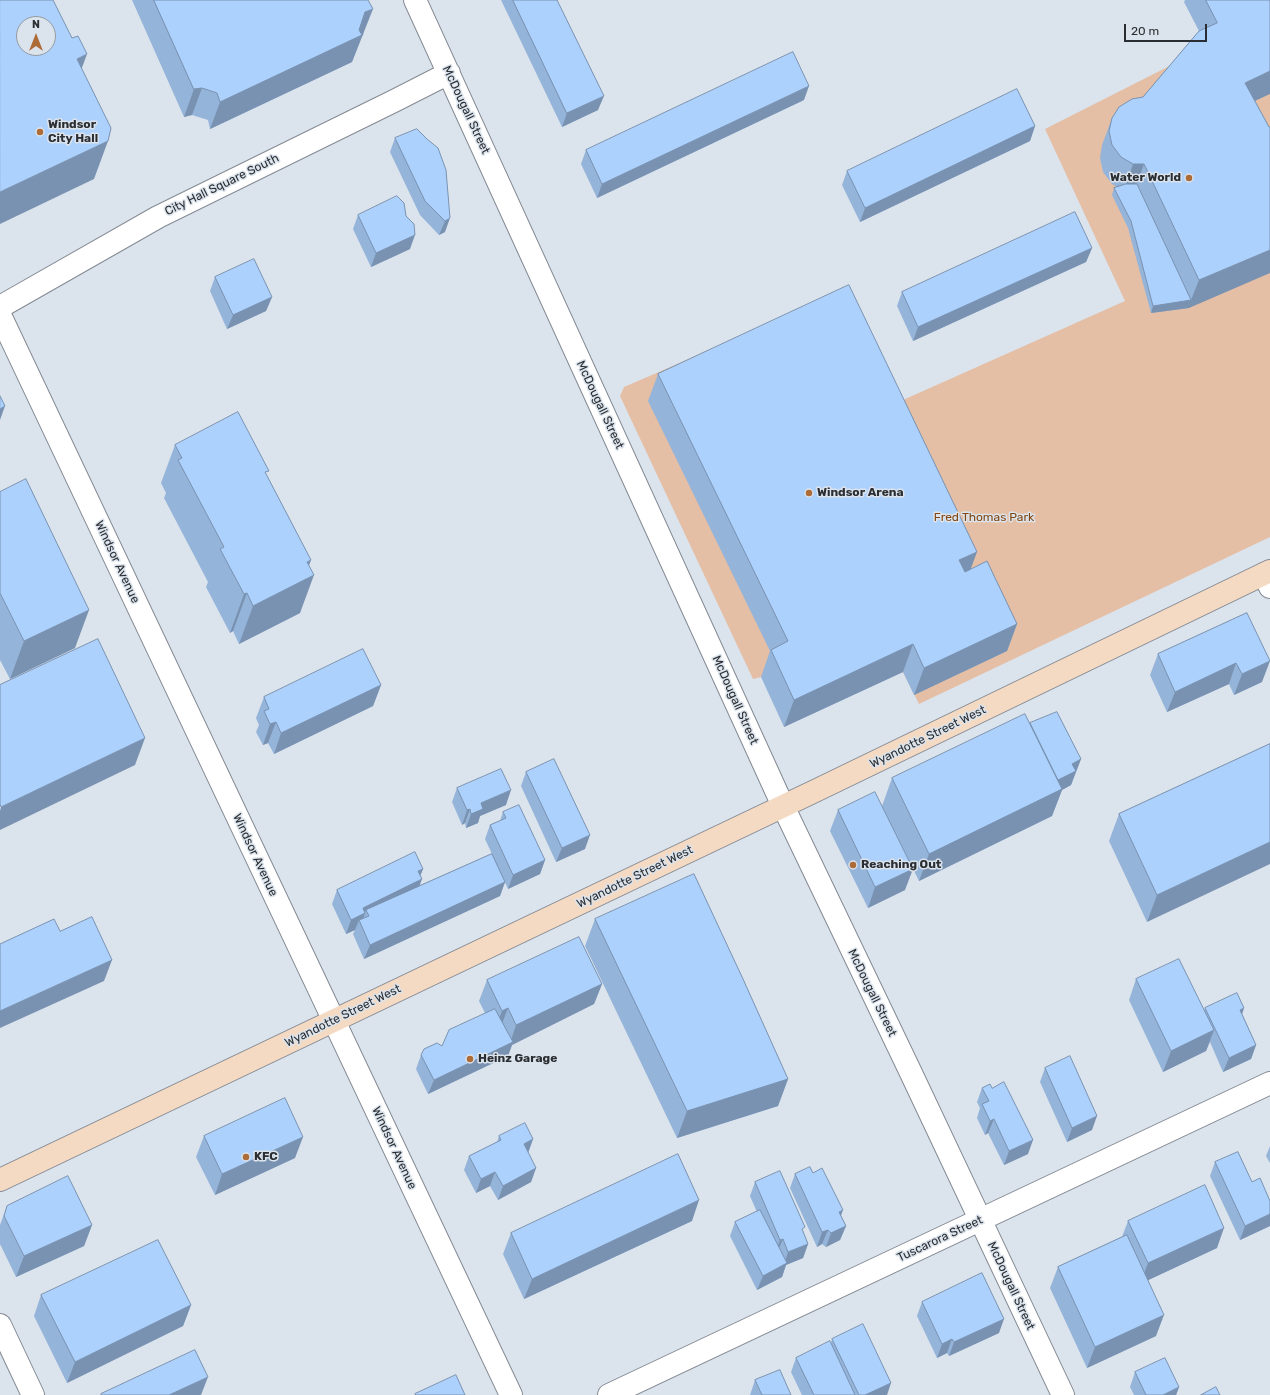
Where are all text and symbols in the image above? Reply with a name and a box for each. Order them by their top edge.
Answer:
north arrow [16,16,56,56]
scale bar [1126,16,1209,42]
text: N [32,18,40,31]
text: 20 m [1131,24,1159,38]
street label: McDougall Street [439,64,493,156]
place label: Windsor City Hall [48,118,98,146]
marker: Windsor City Hall [35,127,45,137]
street label: City Hall Square South [163,151,281,219]
place label: Water World [1110,171,1181,185]
marker: Water World [1184,173,1194,183]
street label: McDougall Street [573,359,627,451]
place label: Windsor Arena [817,486,904,500]
marker: Windsor Arena [804,488,814,498]
park label: Fred Thomas Park [934,511,1034,525]
street label: Windsor Avenue [92,518,142,606]
street label: McDougall Street [709,653,761,747]
street label: Wyandotte Street West [868,703,988,771]
street label: Windsor Avenue [230,811,280,899]
street label: Wyandotte Street West [575,843,695,911]
place label: Reaching Out [861,858,941,872]
marker: Reaching Out [848,860,858,870]
street label: McDougall Street [845,947,899,1039]
street label: Wyandotte Street West [283,982,403,1050]
place label: Heinz Garage [478,1052,557,1066]
marker: Heinz Garage [465,1054,475,1064]
street label: Windsor Avenue [369,1104,419,1192]
place label: KFC [254,1150,278,1164]
marker: KFC [241,1152,251,1162]
street label: Tuscarora Street [895,1213,985,1265]
street label: McDougall Street [984,1240,1038,1332]

